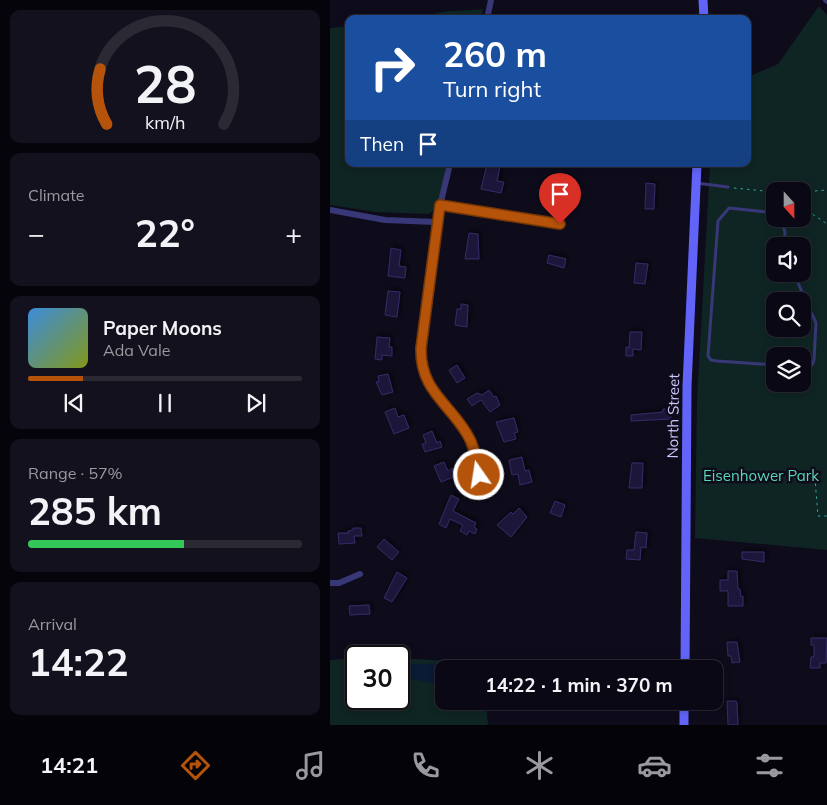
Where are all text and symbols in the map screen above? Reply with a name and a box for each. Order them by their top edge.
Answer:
text: 260 m [443,32,547,76]
icon: right [360,35,425,100]
text: 28 [134,51,196,116]
text: Turn right [443,75,541,103]
text: km/h [145,111,185,133]
icon: arrive [414,130,442,158]
text: Then [360,132,404,156]
pin [539,173,581,224]
icon: arrive [546,180,574,208]
north arrow [766,182,811,228]
map controls [766,182,811,392]
text: Climate [28,185,84,205]
text: 22° [135,209,195,257]
text: − [28,216,45,251]
text: + [285,216,302,251]
button: sound [766,237,811,282]
button: search [766,292,811,337]
text: Paper Moons [103,316,222,340]
text: Ada Vale [103,340,170,360]
button: layers [766,347,811,392]
street label: North Street [663,373,683,459]
icon: previous [60,389,88,417]
icon: pause [151,389,179,417]
icon: next [242,389,270,417]
position arrow [452,448,504,500]
text: Range · 57% [28,463,123,483]
park label: Eisenhower Park [703,466,819,485]
text: 285 km [28,487,162,535]
text: Arrival [28,614,77,634]
text: 14:22 [28,638,129,686]
speed limit sign: 30 [345,645,410,710]
text: 14:22 · 1 min · 370 m [485,673,673,697]
icon: directions [178,748,213,783]
icon: music [293,748,328,783]
icon: phone [408,748,443,783]
icon: climate [522,748,557,783]
icon: car [637,748,672,783]
icon: filters [752,748,787,783]
text: 14:21 [40,751,98,779]

